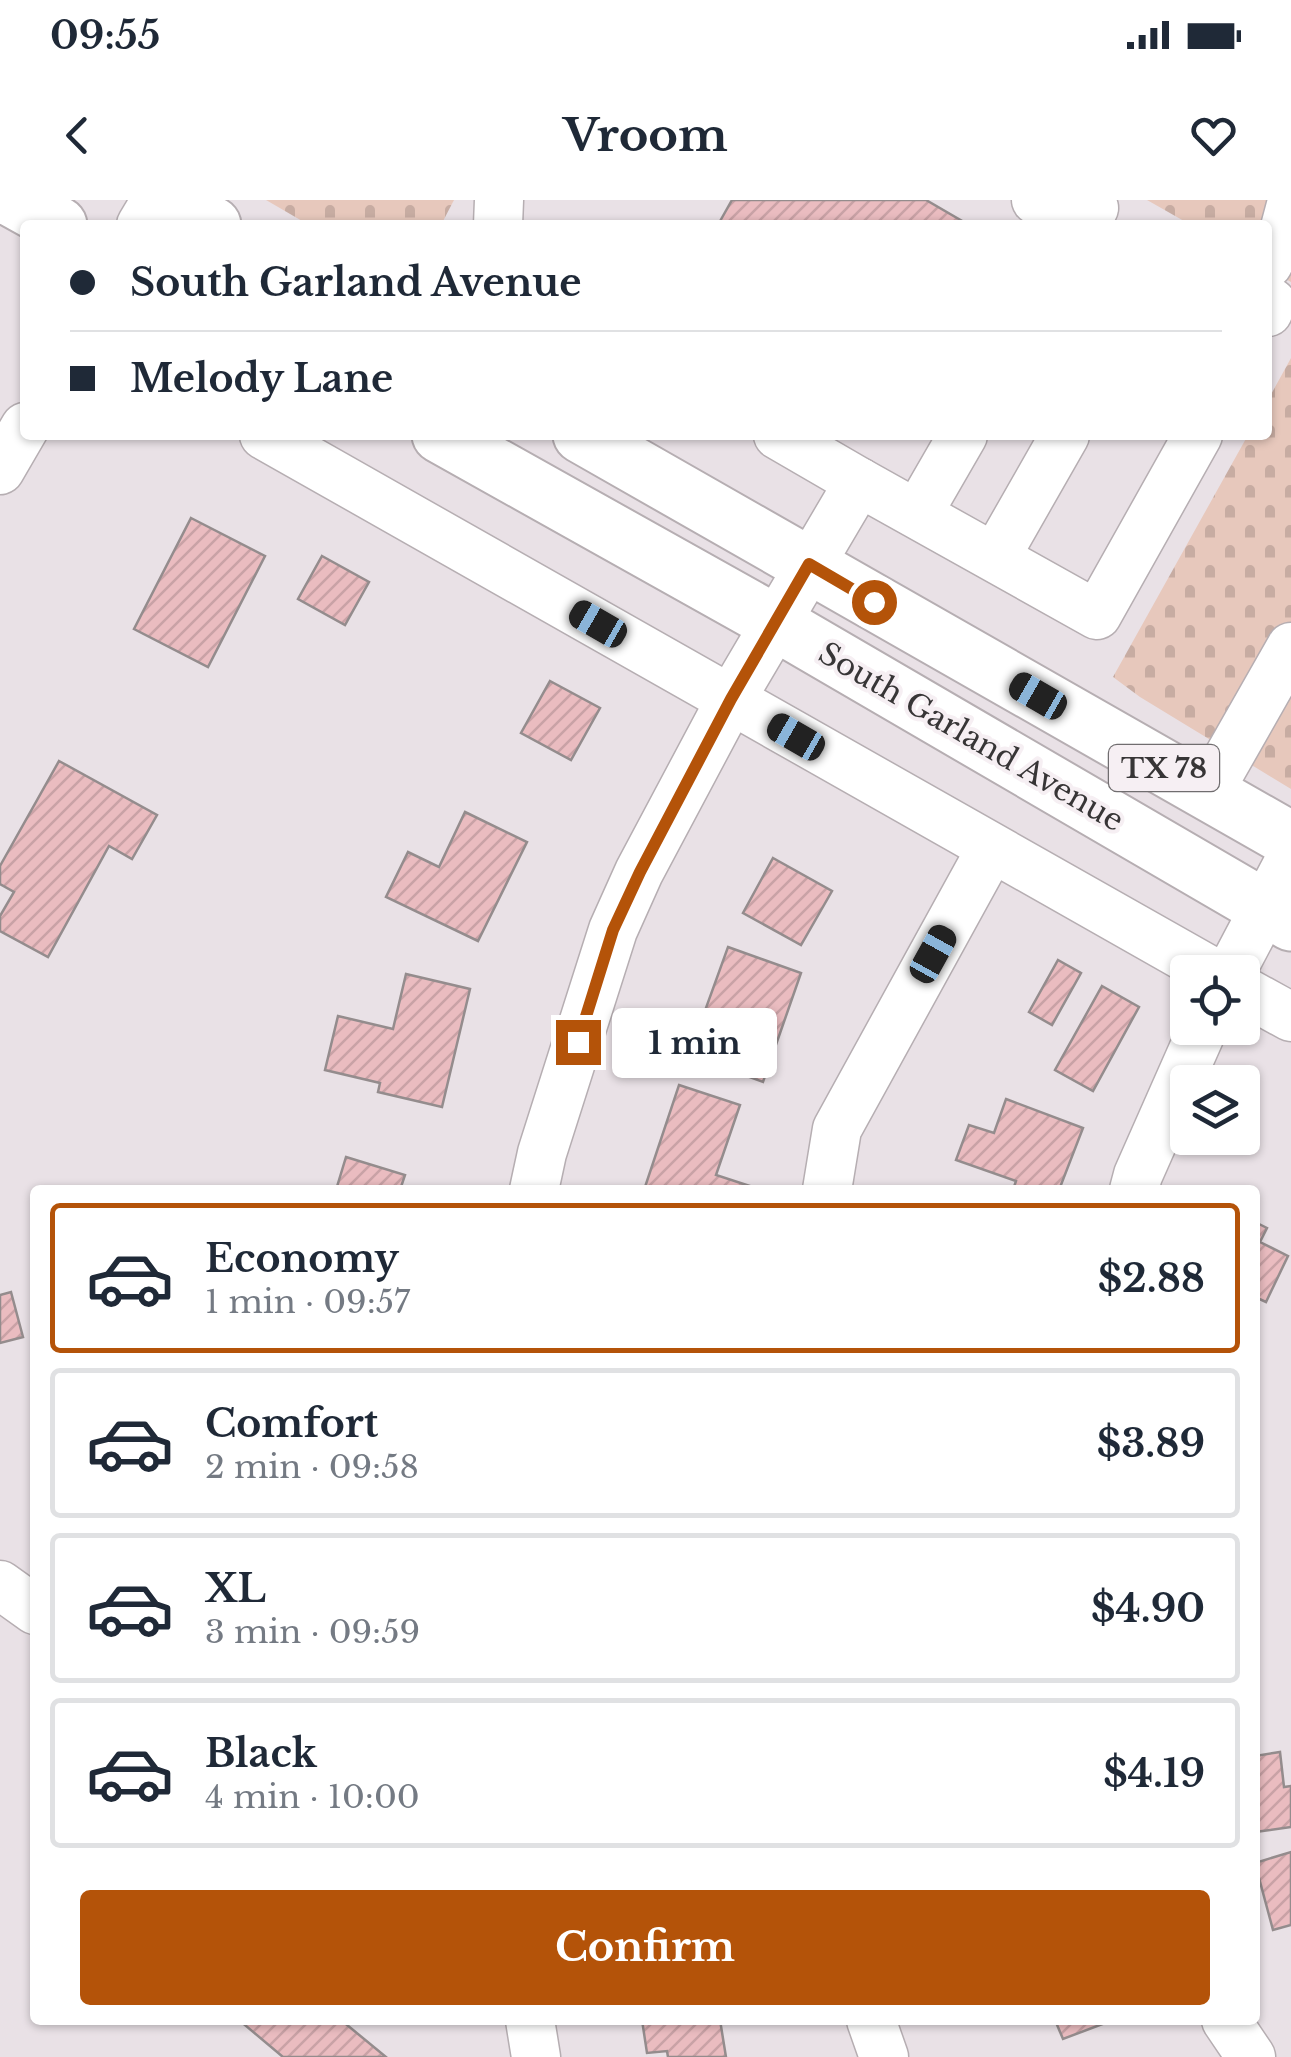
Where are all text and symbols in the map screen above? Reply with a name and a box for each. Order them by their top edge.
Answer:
text: 09:55 [50,12,160,59]
text: Vroom [563,107,728,163]
icon: back [50,108,105,163]
icon: heart [1186,108,1241,163]
text: South Garland Avenue [130,259,581,306]
text: Melody Lane [130,355,393,402]
route start [852,580,897,625]
car [565,596,631,652]
street label: South Garland Avenue [812,634,1130,839]
car [1005,668,1071,724]
car [763,709,829,765]
road number: TX 78 [1109,745,1219,791]
car [905,920,961,988]
map controls [1170,955,1260,1155]
button: locate [1170,955,1260,1045]
callout: 1 min [613,1007,778,1077]
route end [556,1020,601,1065]
text: 1 min [648,1023,741,1063]
button: layers [1170,1065,1260,1155]
icon: car [85,1233,175,1323]
text: Economy [205,1235,399,1282]
text: $2.88 [1098,1255,1205,1302]
text: 1 min · 09:57 [205,1282,410,1322]
icon: car [85,1398,175,1488]
text: Comfort [205,1400,378,1447]
text: $3.89 [1097,1420,1205,1467]
text: 2 min · 09:58 [205,1447,419,1487]
icon: car [85,1563,175,1653]
text: XL [205,1565,266,1612]
text: $4.90 [1091,1585,1205,1632]
text: 3 min · 09:59 [205,1612,420,1652]
icon: car [85,1728,175,1818]
text: Black [205,1730,317,1777]
text: $4.19 [1103,1750,1205,1797]
text: 4 min · 10:00 [205,1777,420,1817]
button: Confirm [80,1890,1210,2005]

